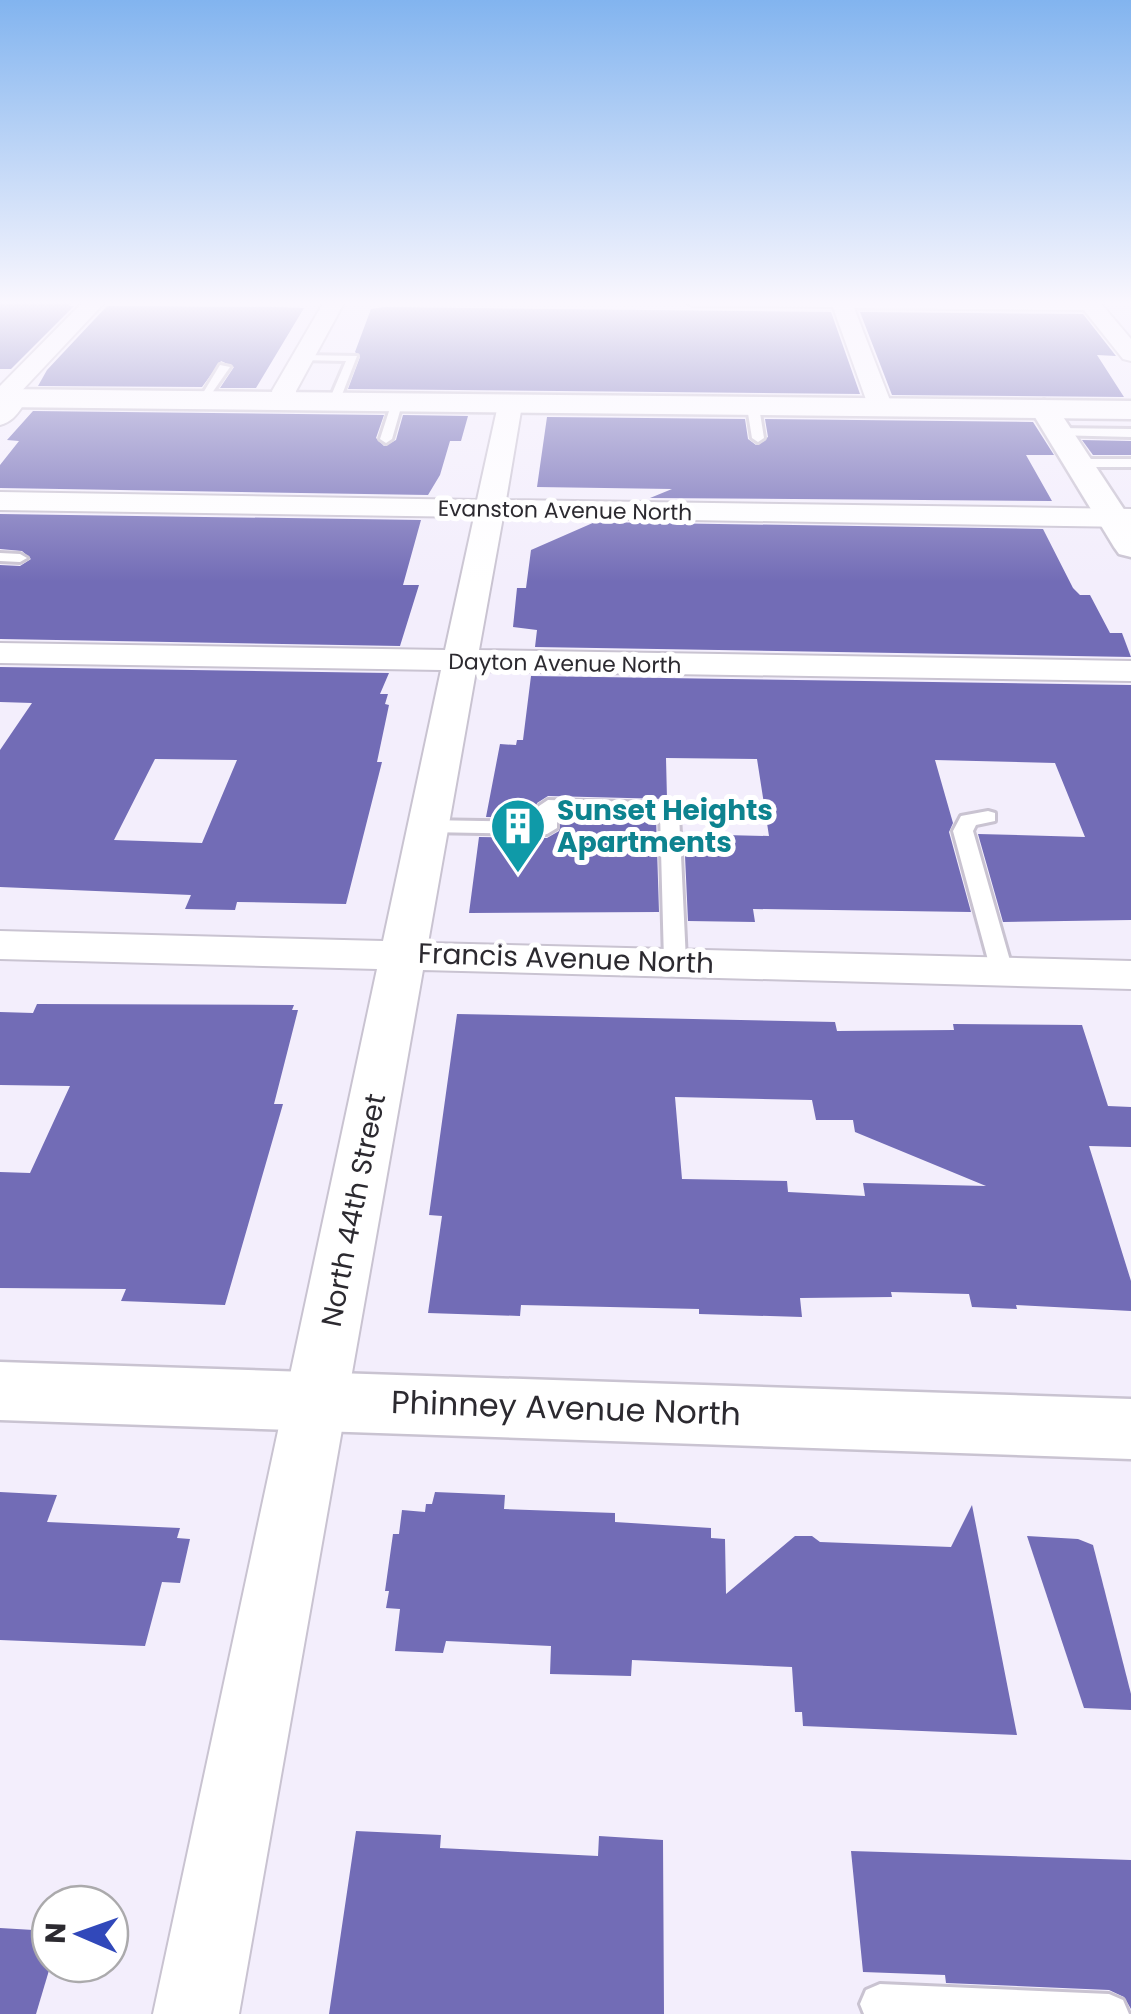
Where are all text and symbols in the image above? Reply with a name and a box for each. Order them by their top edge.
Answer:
street label: Evanston Avenue North [438,493,692,528]
street label: Dayton Avenue North [448,646,682,681]
place label: Sunset Heights Apartments [557,791,773,862]
building icon: Sunset Heights Apartments [488,796,548,875]
street label: Francis Avenue North [417,934,715,983]
street label: North 44th Street [312,1090,395,1330]
street label: Phinney Avenue North [390,1379,742,1436]
north arrow [30,1884,130,1984]
text: N [36,1922,75,1944]

